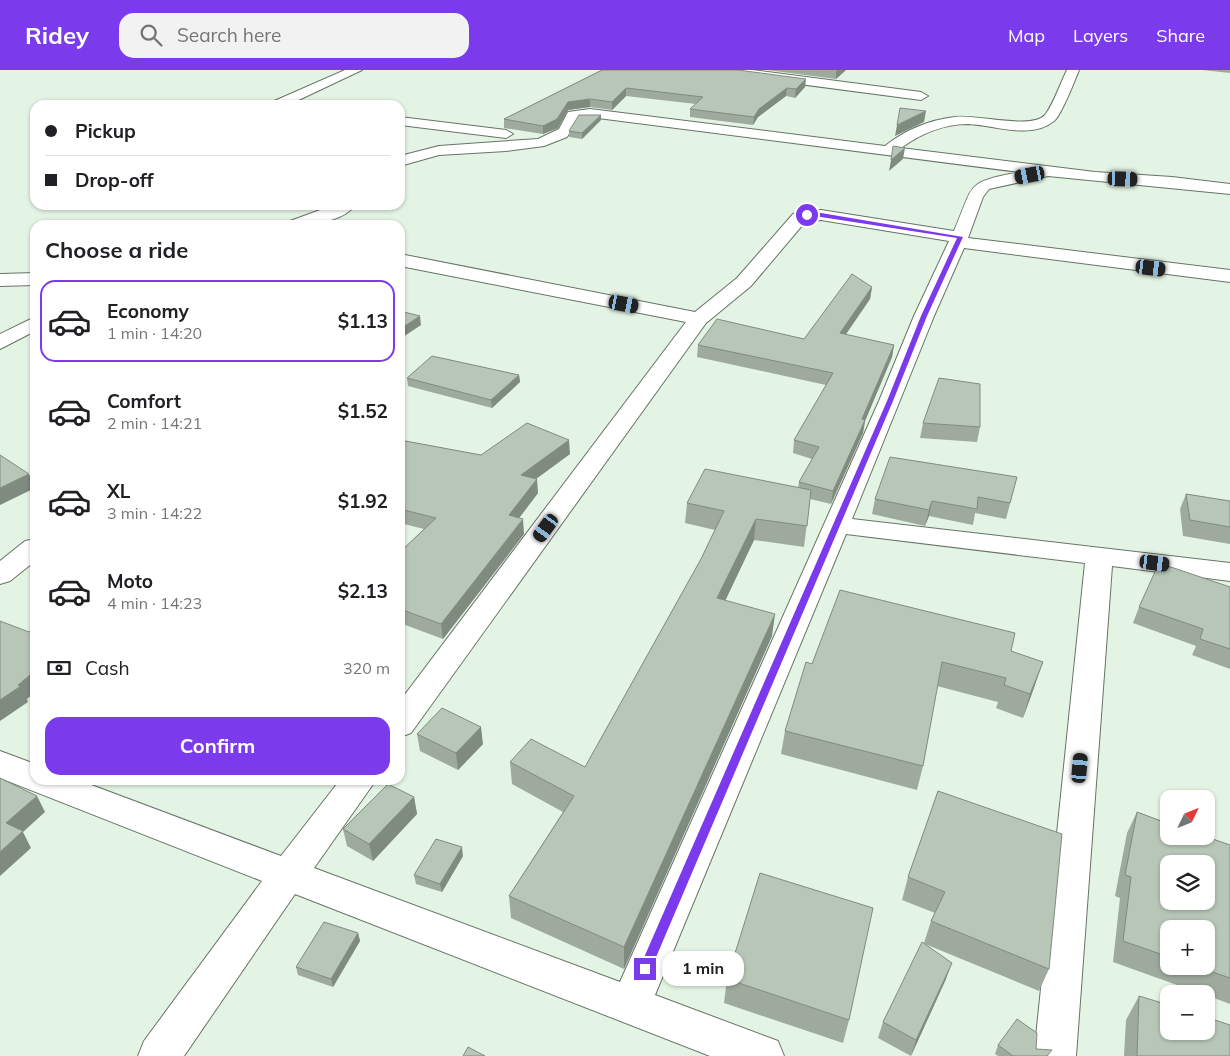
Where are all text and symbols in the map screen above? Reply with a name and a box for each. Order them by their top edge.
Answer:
search box [119,13,469,58]
text: Ridey [25,20,89,50]
icon: search [137,21,165,49]
text: Search here [177,23,281,47]
text: Map [1008,24,1045,47]
text: Layers [1073,24,1128,47]
text: Share [1156,24,1205,47]
text: Pickup [75,119,136,143]
car [1013,165,1046,185]
text: Drop-off [75,168,153,192]
car [1107,171,1138,187]
route start [796,204,818,226]
text: Choose a ride [45,236,188,264]
car [1135,259,1166,277]
car [607,294,640,314]
icon: car [47,299,92,344]
text: Economy [107,299,189,323]
text: $1.13 [338,309,388,333]
text: 1 min · 14:20 [107,323,202,343]
icon: car [47,389,92,434]
text: Comfort [107,389,181,413]
text: $1.52 [338,399,388,423]
text: 2 min · 14:21 [107,413,202,433]
icon: car [47,479,92,524]
text: XL [107,479,130,503]
text: $1.92 [338,489,388,513]
text: 3 min · 14:22 [107,503,202,523]
car [531,511,560,545]
car [1139,554,1170,572]
icon: car [47,569,92,614]
text: Moto [107,569,153,593]
text: $2.13 [338,579,388,603]
text: 4 min · 14:23 [107,593,202,613]
icon: cash [45,654,73,682]
text: Cash [85,656,130,680]
text: 320 m [343,658,390,678]
button: Confirm [45,717,390,775]
car [1071,752,1088,784]
north arrow [1160,790,1215,845]
map controls [1160,790,1215,1040]
button: layers [1160,855,1215,910]
button: + [1160,920,1215,975]
callout: 1 min [662,952,745,986]
route end [634,958,656,980]
text: 1 min [682,958,724,978]
button: − [1160,985,1215,1040]

